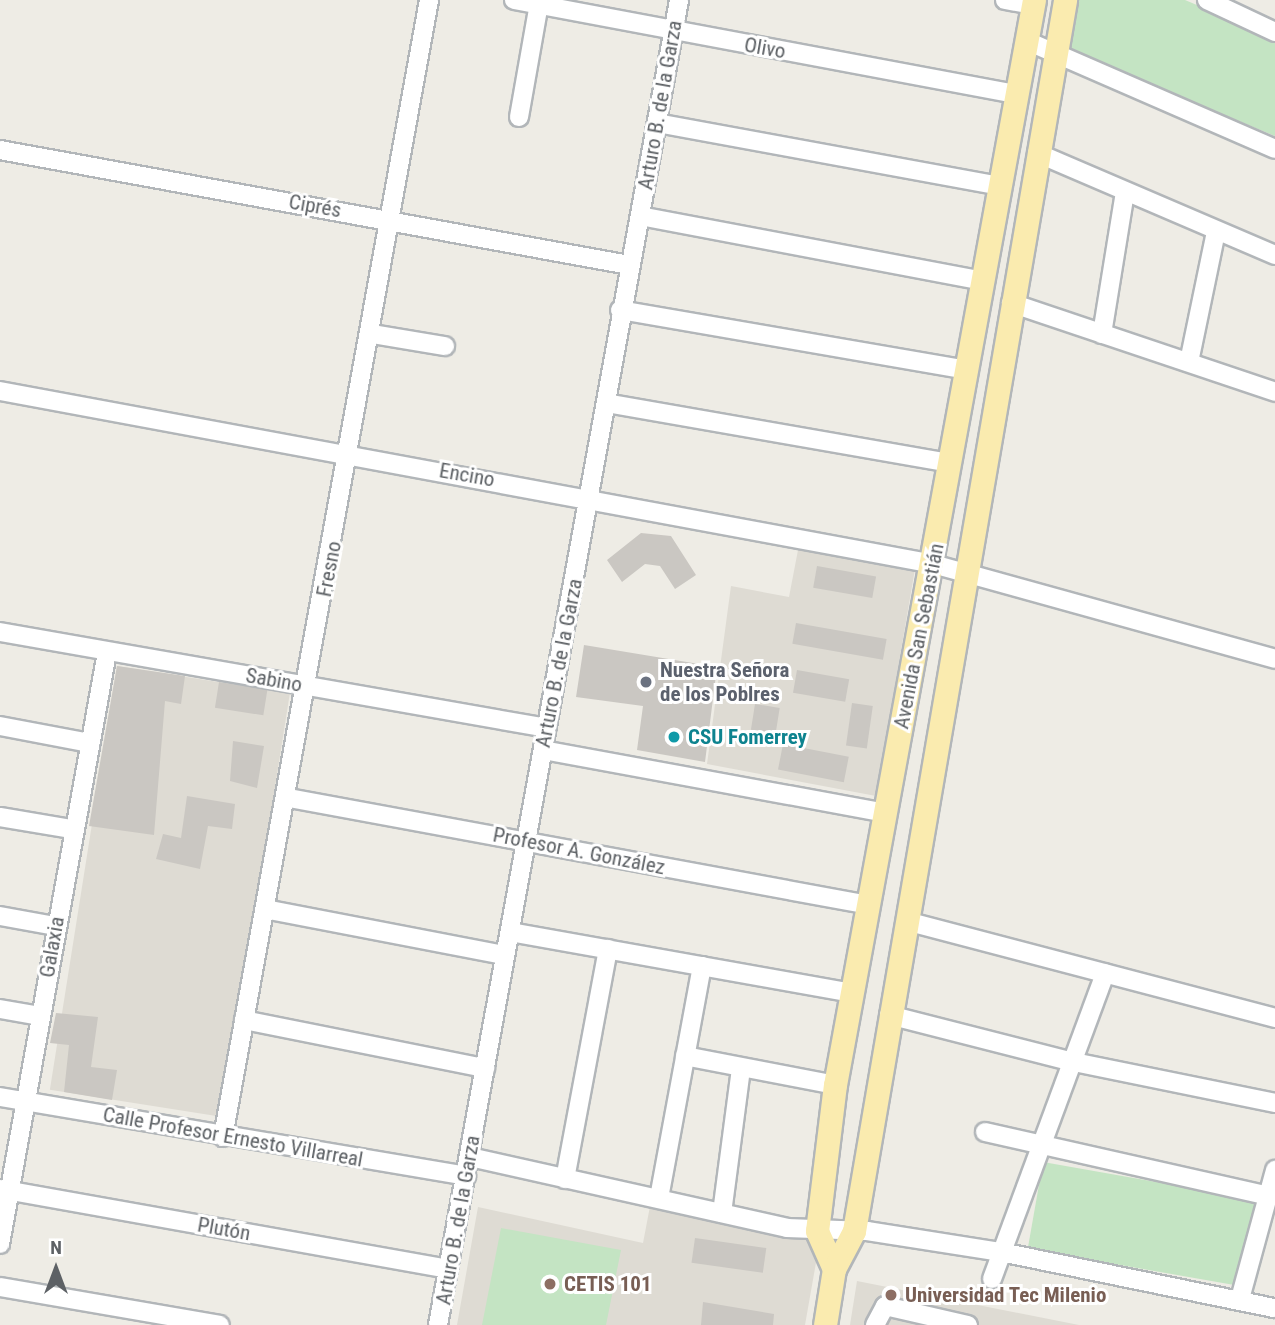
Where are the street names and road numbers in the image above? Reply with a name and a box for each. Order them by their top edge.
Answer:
street label: Arturo B. de la Garza [633,18,687,192]
street label: Olivo [742,32,788,64]
street label: Ciprés [287,189,343,223]
street label: Encino [437,458,497,492]
street label: Fresno [311,539,347,599]
street label: Avenida San Sebastián [889,541,949,731]
street label: Arturo B. de la Garza [530,576,588,750]
street label: Sabino [244,663,304,697]
street label: Profesor A. González [491,822,667,880]
street label: Galaxia [34,915,70,979]
street label: Calle Profesor Ernesto Villarreal [101,1102,365,1172]
street label: Arturo B. de la Garza [431,1133,485,1307]
street label: Plutón [196,1212,252,1246]

